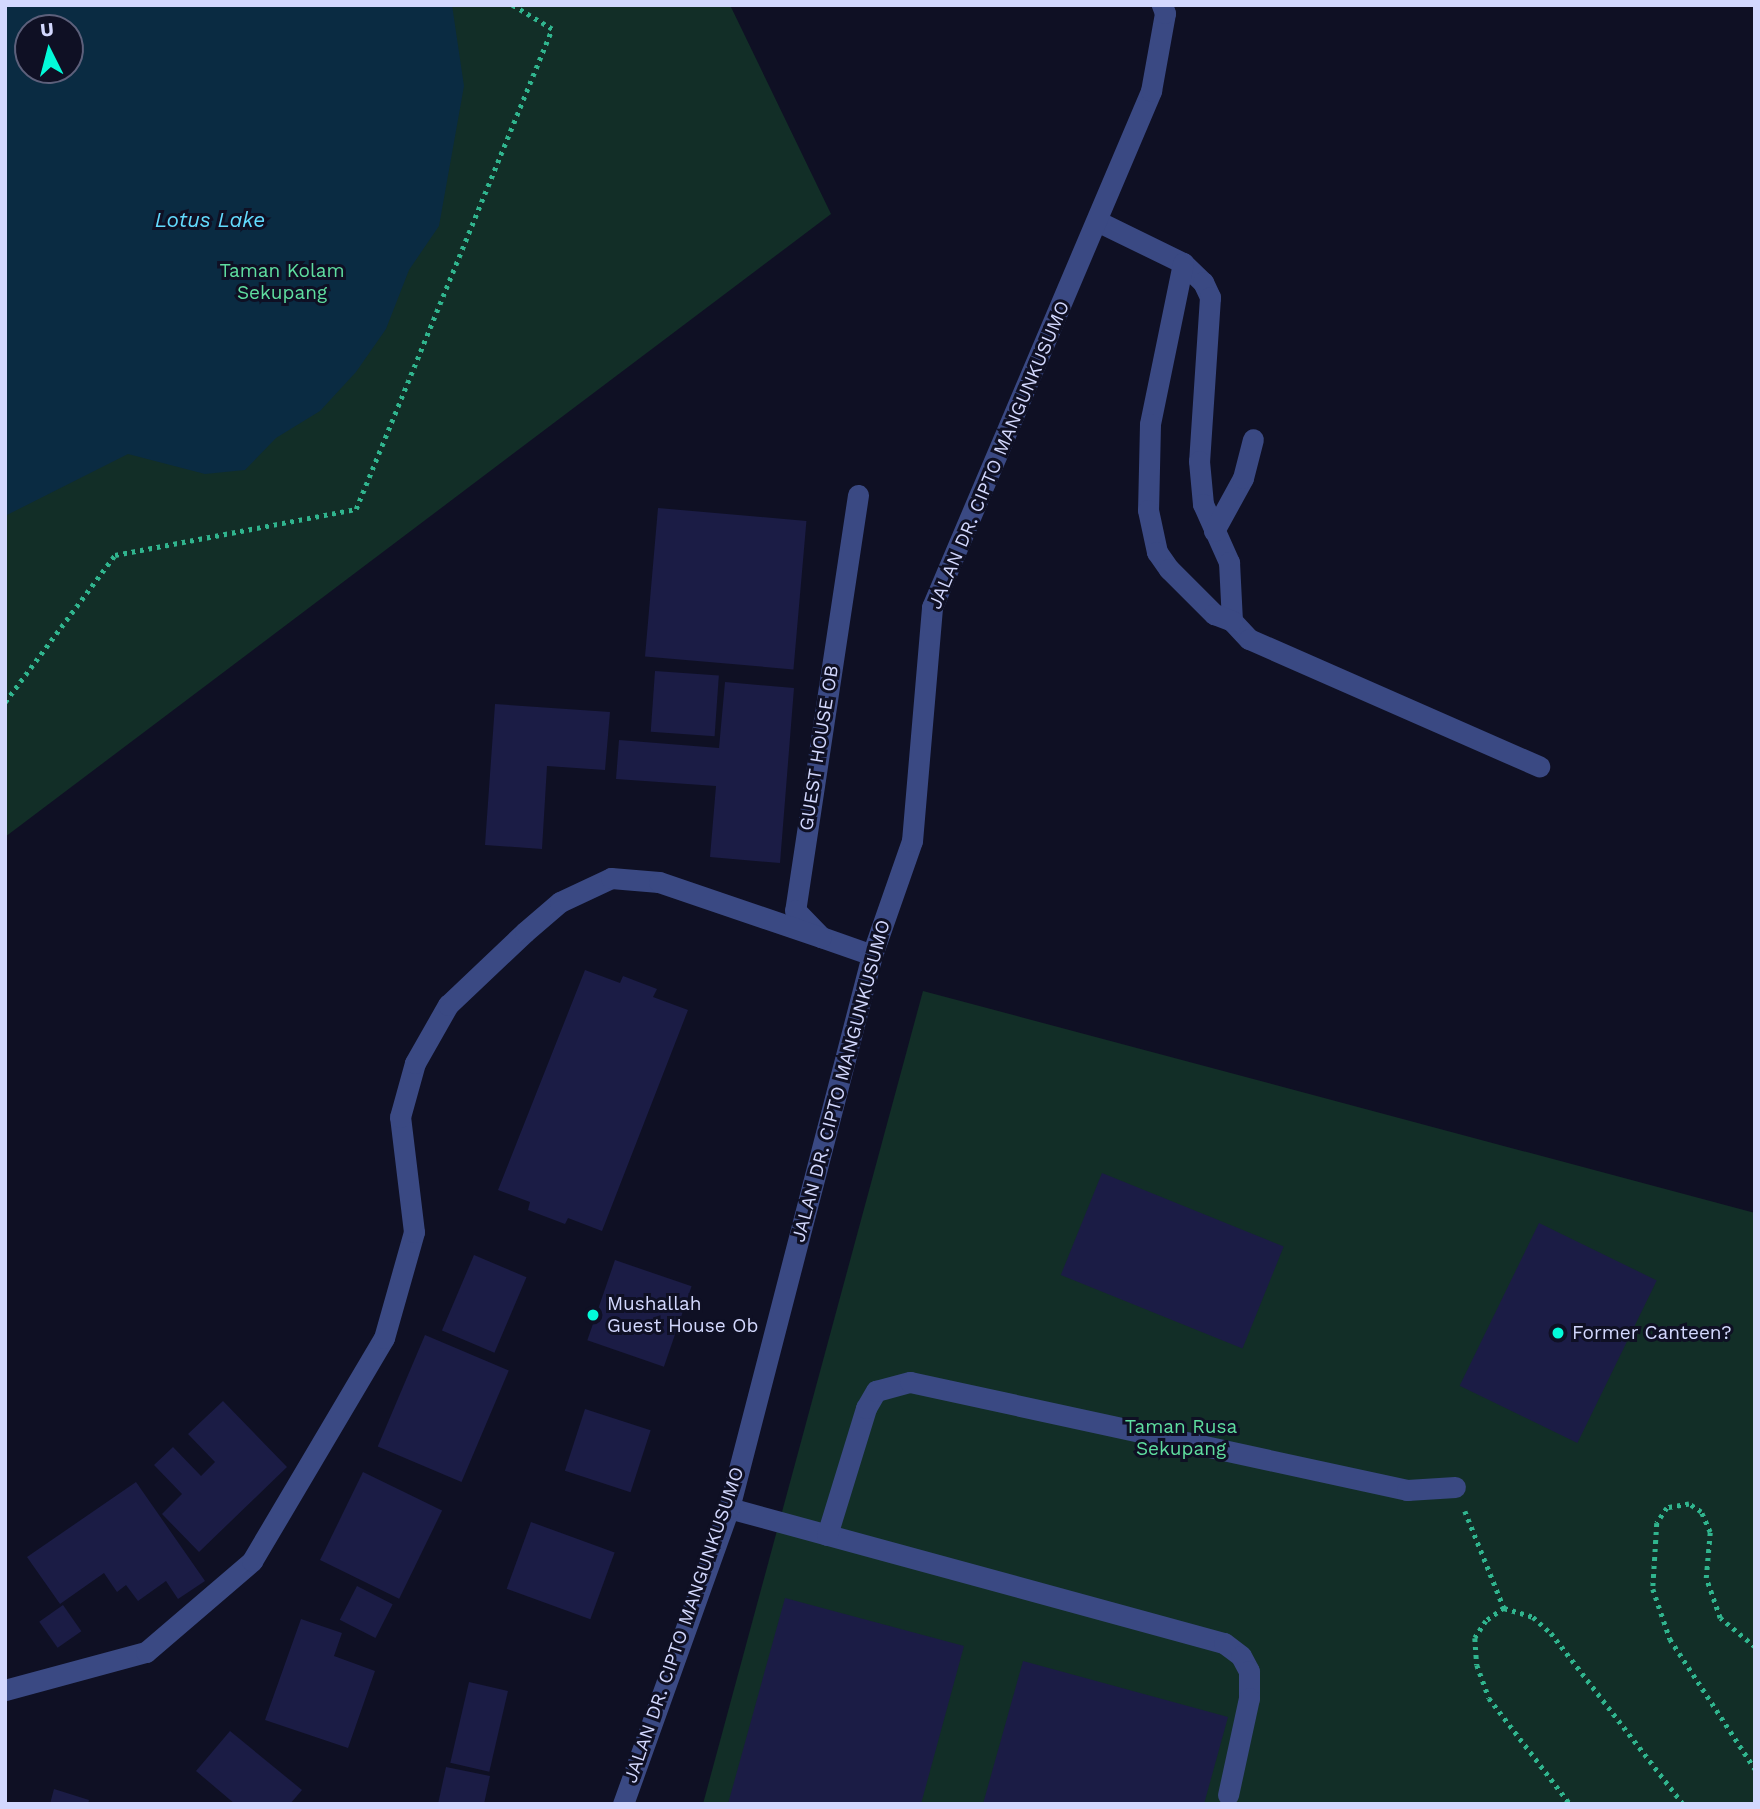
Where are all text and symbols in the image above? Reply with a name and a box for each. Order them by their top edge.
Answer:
north arrow [14,14,84,84]
text: U [39,17,55,42]
water label: Lotus Lake [155,207,265,233]
park label: Taman Kolam Sekupang [219,260,345,304]
street label: JALAN DR. CIPTO MANGUNKUSUMO [923,297,1075,613]
street label: GUEST HOUSE OB [795,663,843,833]
street label: JALAN DR. CIPTO MANGUNKUSUMO [787,917,895,1245]
place label: Mushallah Guest House Ob [607,1293,758,1337]
marker: Mushallah Guest House Ob [585,1307,601,1323]
place label: Former Canteen? [1572,1322,1732,1344]
marker: Former Canteen? [1550,1325,1566,1341]
park label: Taman Rusa Sekupang [1125,1416,1237,1460]
street label: JALAN DR. CIPTO MANGUNKUSUMO [619,1464,749,1786]

